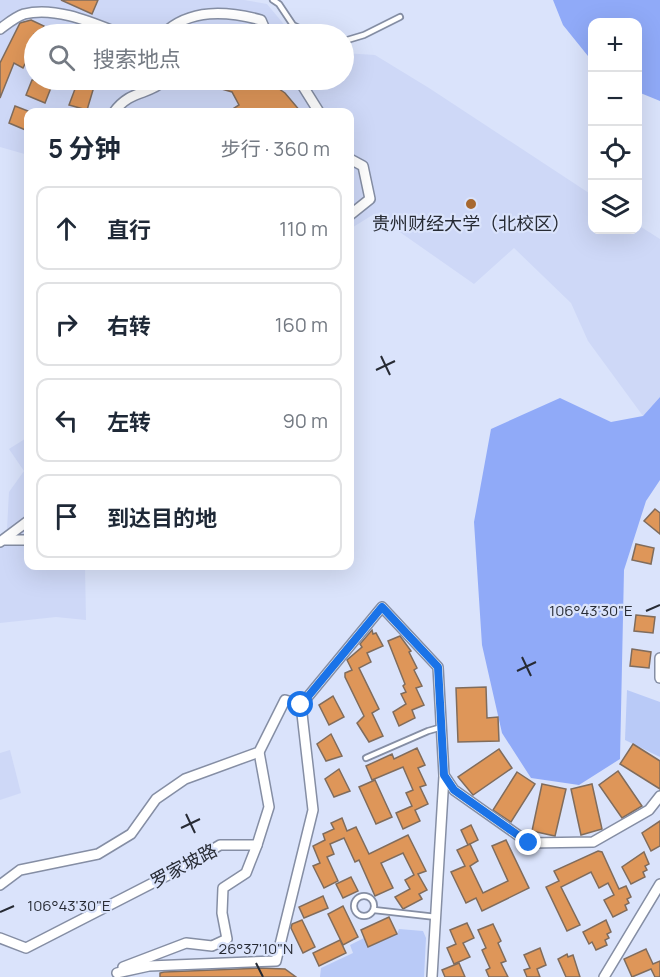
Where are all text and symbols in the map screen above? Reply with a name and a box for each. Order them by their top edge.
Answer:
map controls [588,18,642,234]
button: + [588,18,642,72]
search box [24,24,354,90]
icon: search [45,41,78,74]
text: 搜索地点 [93,44,181,74]
button: − [588,72,642,126]
button: locate [588,126,642,180]
text: 5 分钟 [48,130,120,166]
text: 步行 · 360 m [221,135,330,162]
button: layers [588,180,642,234]
marker: 贵州财经大学（北校区） [464,197,478,211]
place label: 贵州财经大学（北校区） [372,211,570,235]
icon: ahead [50,212,83,245]
text: 直行 [107,215,151,245]
text: 110 m [279,215,328,242]
icon: right [50,308,83,341]
text: 右转 [107,311,151,341]
text: 160 m [275,311,328,338]
icon: left [50,404,83,437]
text: 左转 [107,407,151,437]
text: 90 m [282,407,328,434]
icon: arrive [50,500,83,533]
text: 到达目的地 [107,503,217,533]
text: 106°43'30"E [549,600,633,621]
route start [287,691,313,717]
route end [515,829,541,855]
street label: 罗家坡路 [146,838,221,893]
text: 106°43'30"E [27,895,111,916]
text: 26°37'10"N [219,938,293,959]

